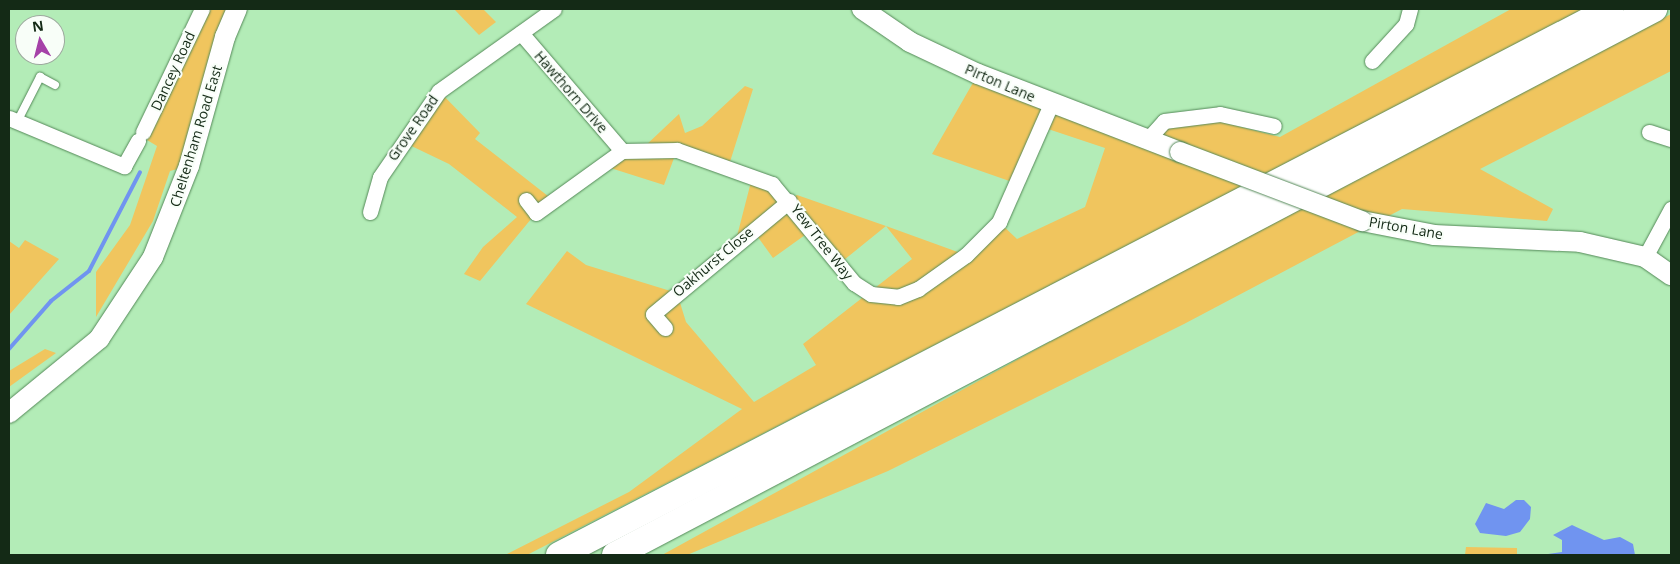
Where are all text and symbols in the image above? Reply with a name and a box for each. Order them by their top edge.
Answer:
north arrow [15,15,65,65]
text: N [31,15,45,36]
street label: Dancey Road [147,29,199,113]
street label: Hawthorn Drive [531,48,611,136]
street label: Pirton Lane [962,61,1038,105]
street label: Cheltenham Road East [166,63,226,209]
street label: Grove Road [384,92,442,164]
street label: Yew Tree Way [787,201,857,283]
street label: Pirton Lane [1368,213,1444,243]
street label: Oakhurst Close [669,224,757,300]

